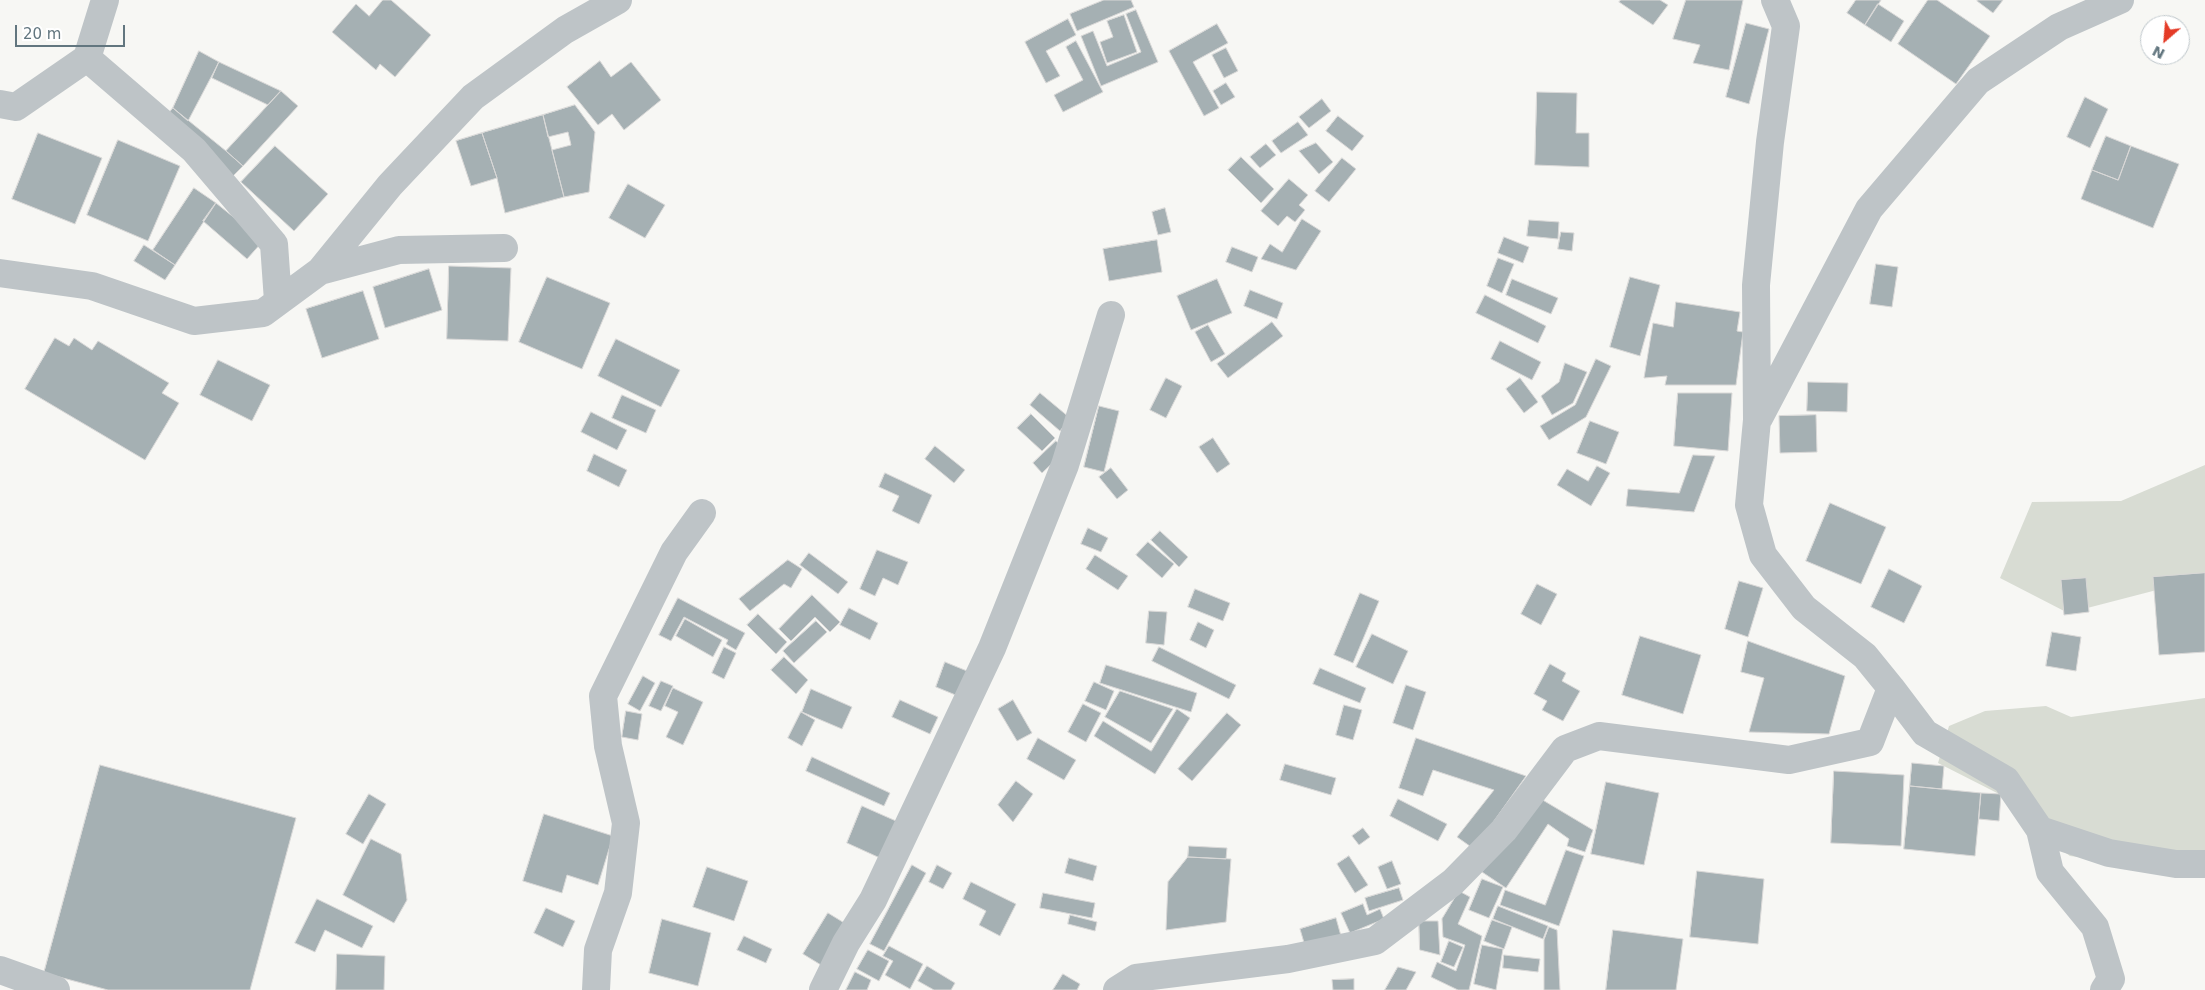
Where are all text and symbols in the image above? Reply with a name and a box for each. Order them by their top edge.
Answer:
scale bar [18,15,128,47]
north arrow [2140,15,2190,65]
text: 20 m [23,25,61,43]
text: N [2150,43,2167,62]

